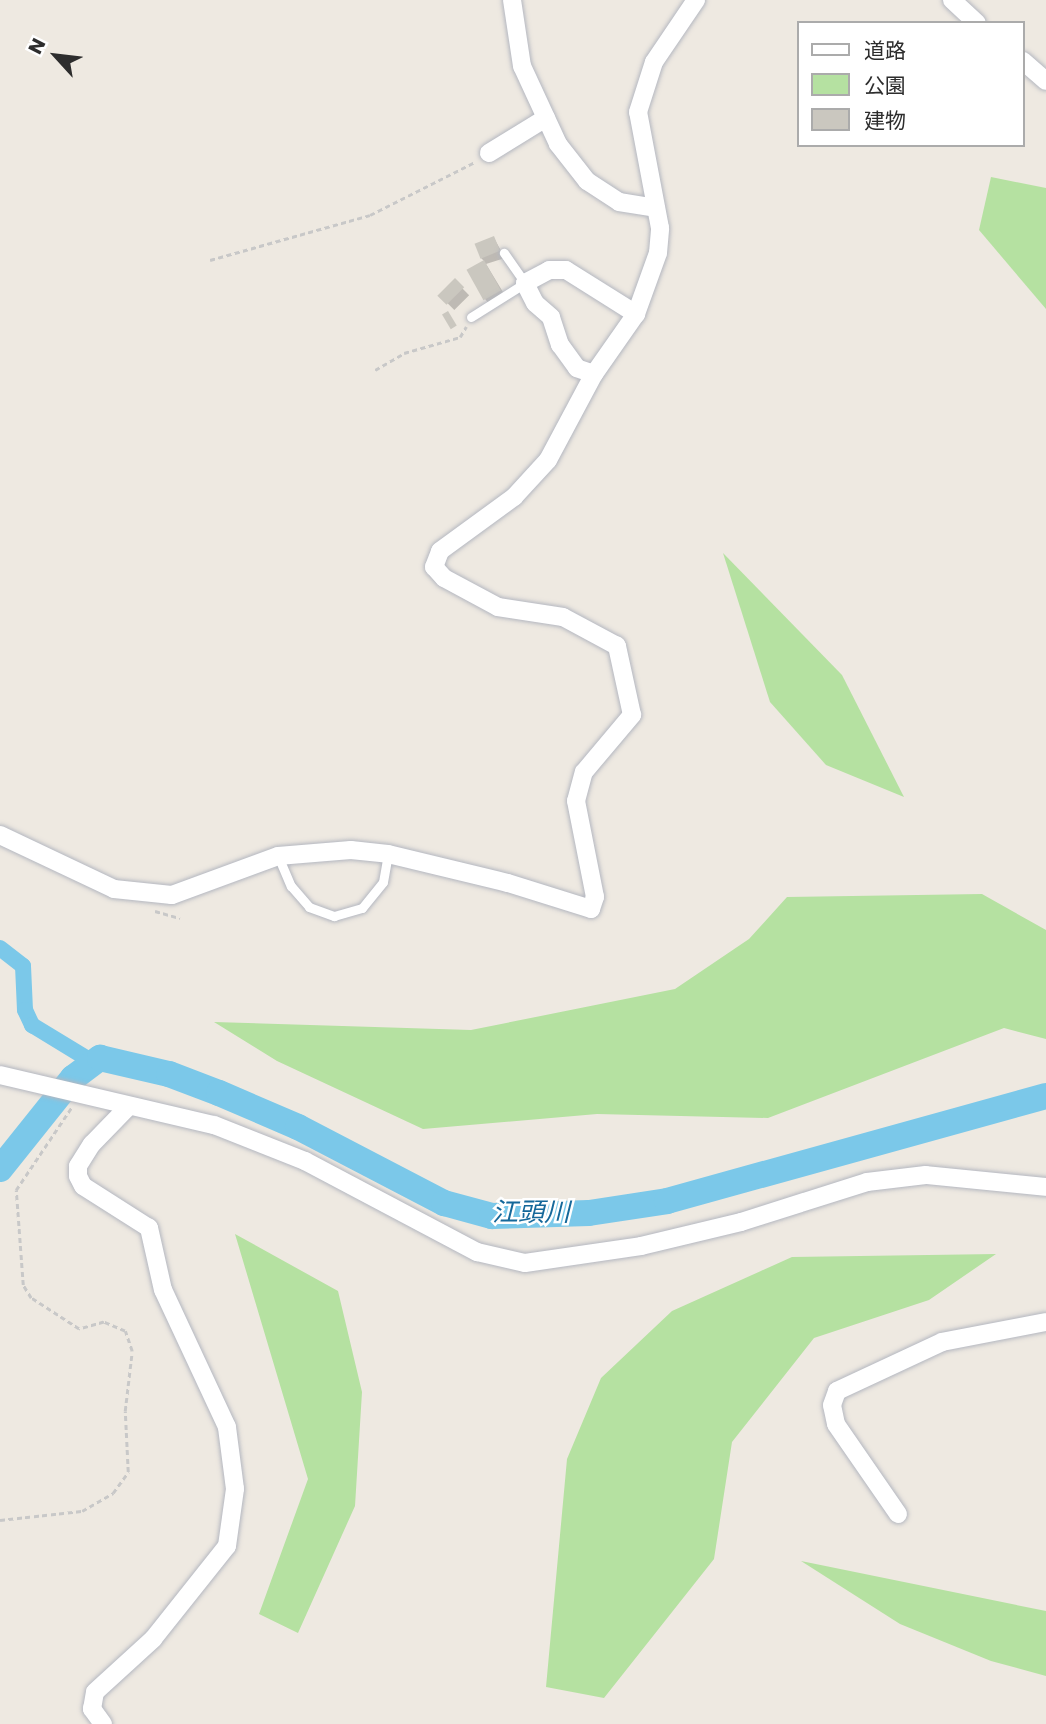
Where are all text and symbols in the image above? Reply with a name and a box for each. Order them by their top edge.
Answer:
north arrow [21,21,91,91]
legend [797,21,1025,147]
text: N [22,34,52,59]
text: 道路 [864,36,906,65]
text: 公園 [864,71,906,100]
text: 建物 [864,106,906,135]
water label: 江頭川 [492,1197,570,1229]

